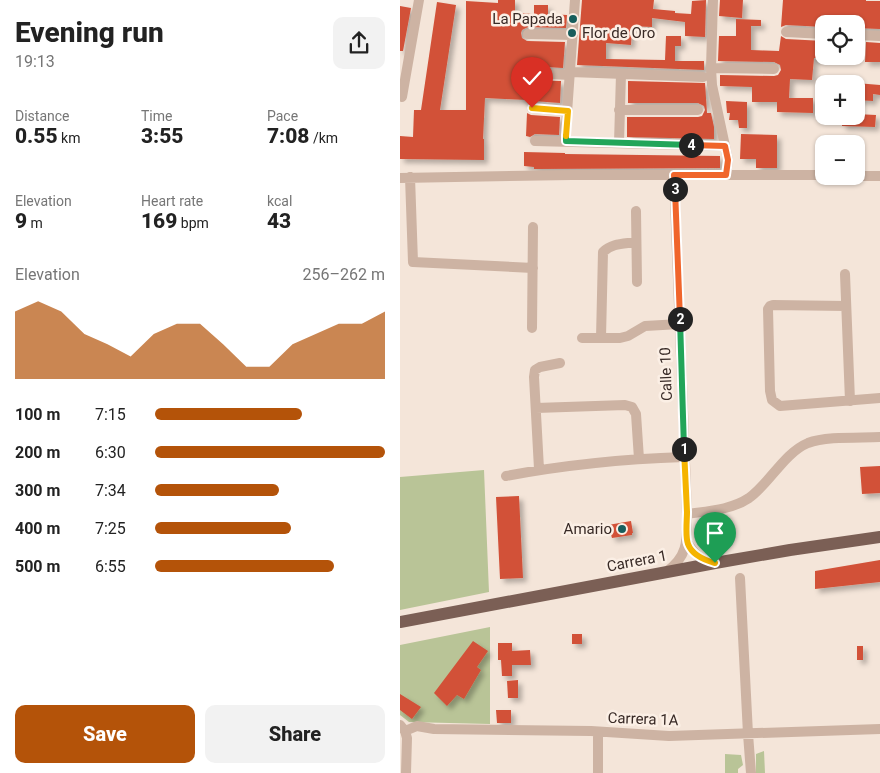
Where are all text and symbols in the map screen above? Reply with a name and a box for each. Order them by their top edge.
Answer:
place label: La Papada [492,10,563,28]
marker: La Papada [567,13,579,25]
map controls [815,15,865,185]
button: locate [815,15,865,65]
text: Evening run [15,16,164,49]
button: share [333,17,385,69]
place label: Flor de Oro [582,24,655,42]
marker: Flor de Oro [566,27,578,39]
text: 19:13 [15,52,55,71]
pin [511,57,553,108]
icon: check [518,64,546,92]
button: + [815,75,865,125]
text: Distance [15,108,70,124]
text: Time [141,108,172,124]
text: Pace [267,108,298,124]
text: 0.55 [15,124,58,148]
text: 3:55 [141,124,183,148]
text: 7:08 [267,124,309,148]
text: km [58,130,80,146]
text: /km [309,130,338,146]
pin: 4 [678,132,704,158]
button: − [815,135,865,185]
text: 4 [687,137,696,153]
pin: 3 [662,176,688,202]
text: 3 [671,181,680,197]
text: Elevation [15,193,72,209]
text: Heart rate [141,193,203,209]
text: kcal [267,193,292,209]
text: 9 [15,209,27,233]
text: 169 [141,209,177,233]
text: 43 [267,209,291,233]
text: m [27,215,43,231]
text: bpm [177,215,209,231]
text: Elevation [15,265,80,284]
text: 256–262 m [303,265,385,284]
pin: 2 [668,306,692,332]
text: 2 [676,311,685,327]
street label: Calle 10 [656,347,676,401]
text: 100 m [15,405,60,424]
text: 7:15 [95,405,126,424]
pin: 1 [672,436,696,462]
text: 1 [680,441,689,457]
text: 200 m [15,443,60,462]
text: 6:30 [95,443,126,462]
text: 300 m [15,481,60,500]
text: 7:34 [95,481,126,500]
pin [694,512,736,563]
text: 400 m [15,519,60,538]
text: 7:25 [95,519,126,538]
icon: arrive [701,519,729,547]
place label: Amario [564,520,612,538]
marker: Amario [616,523,628,535]
street label: Carrera 1 [605,546,669,576]
text: 500 m [15,557,60,576]
text: 6:55 [95,557,126,576]
button: Save [15,705,195,763]
button: Share [205,705,385,763]
street label: Carrera 1A [607,709,679,729]

